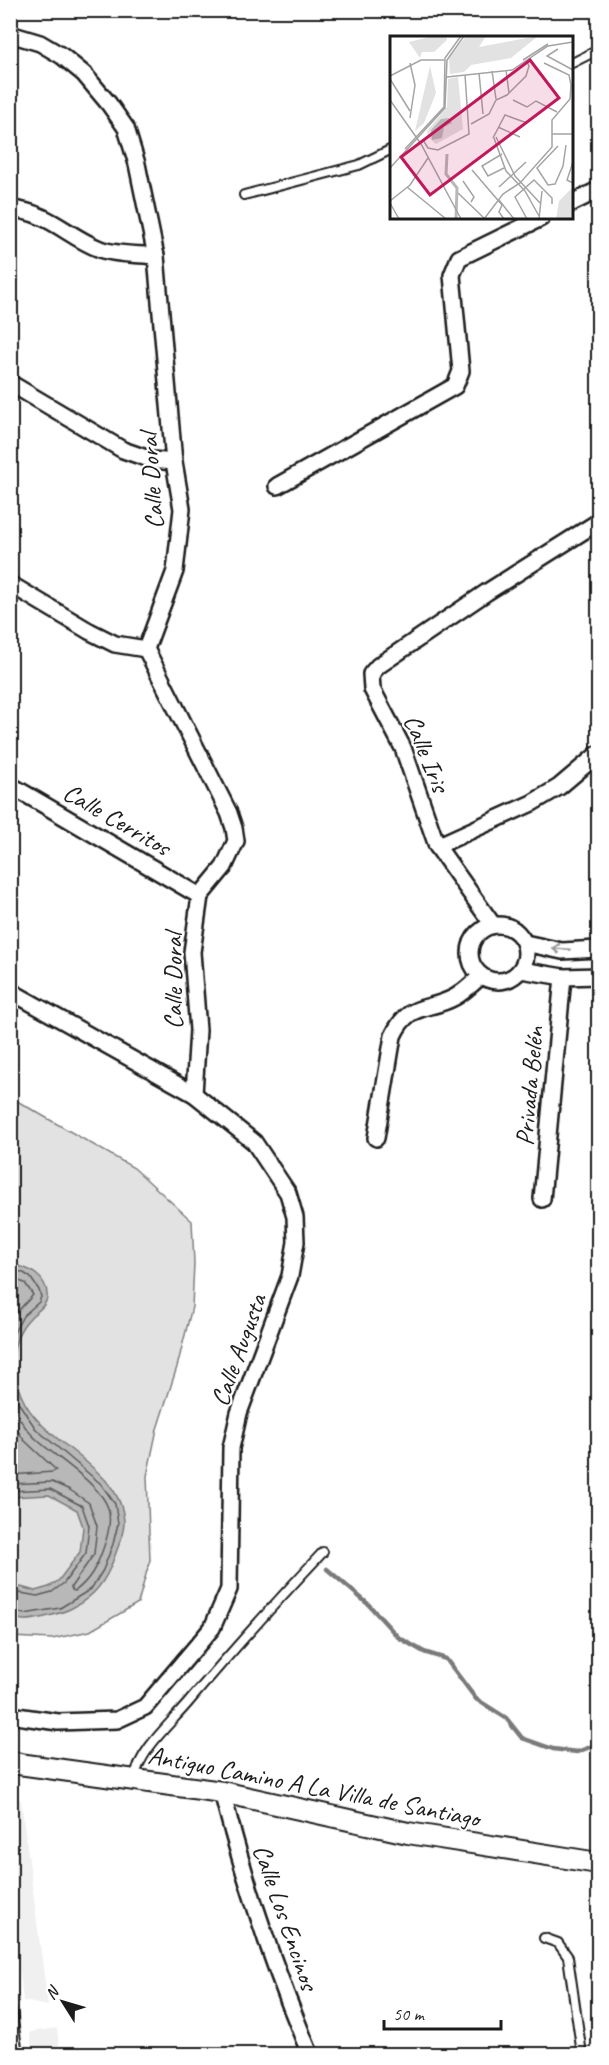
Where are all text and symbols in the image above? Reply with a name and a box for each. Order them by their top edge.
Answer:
inset map [390,36,573,219]
street label: Calle Doral [131,427,171,530]
street label: Calle Iris [396,710,458,799]
street label: Calle Cerritos [57,776,178,864]
street label: Calle Doral [157,928,190,1029]
one-way arrow [552,943,572,954]
street label: Privada Belén [508,1024,551,1147]
street label: Calle Augusta [203,1288,274,1411]
street label: Antiguo Camino A La Villa de Santiago [145,1738,485,1835]
street label: Calle Los Encinos [245,1840,327,1996]
north arrow [33,1972,93,2032]
text: N [41,1981,65,2004]
scale bar [384,1993,501,2031]
text: 50 m [393,2003,426,2025]

